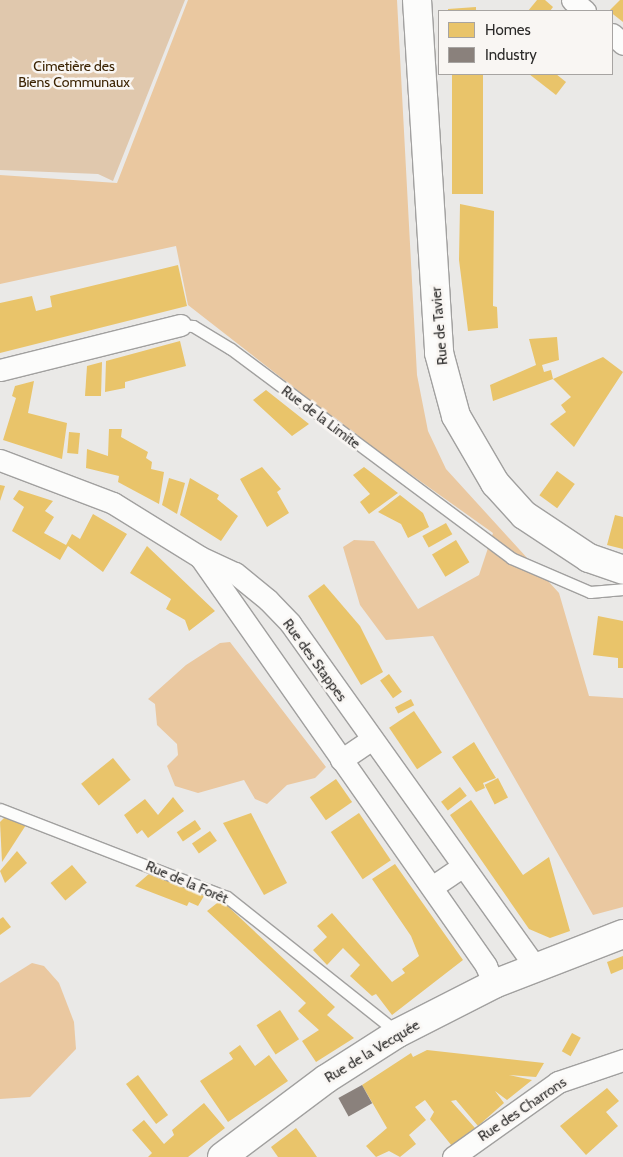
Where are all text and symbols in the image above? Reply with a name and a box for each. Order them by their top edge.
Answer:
legend [438,10,613,75]
text: Homes [485,21,531,39]
text: Industry [485,46,537,64]
park label: Cimetière des Biens Communaux [18,58,130,90]
street label: Rue de Tavier [427,286,451,366]
street label: Rue de la Limite [278,382,364,452]
street label: Rue des Stappes [279,616,351,704]
street label: Rue de la Forêt [143,857,231,907]
street label: Rue de la Vecquée [321,1016,423,1086]
street label: Rue des Charrons [475,1073,569,1145]

